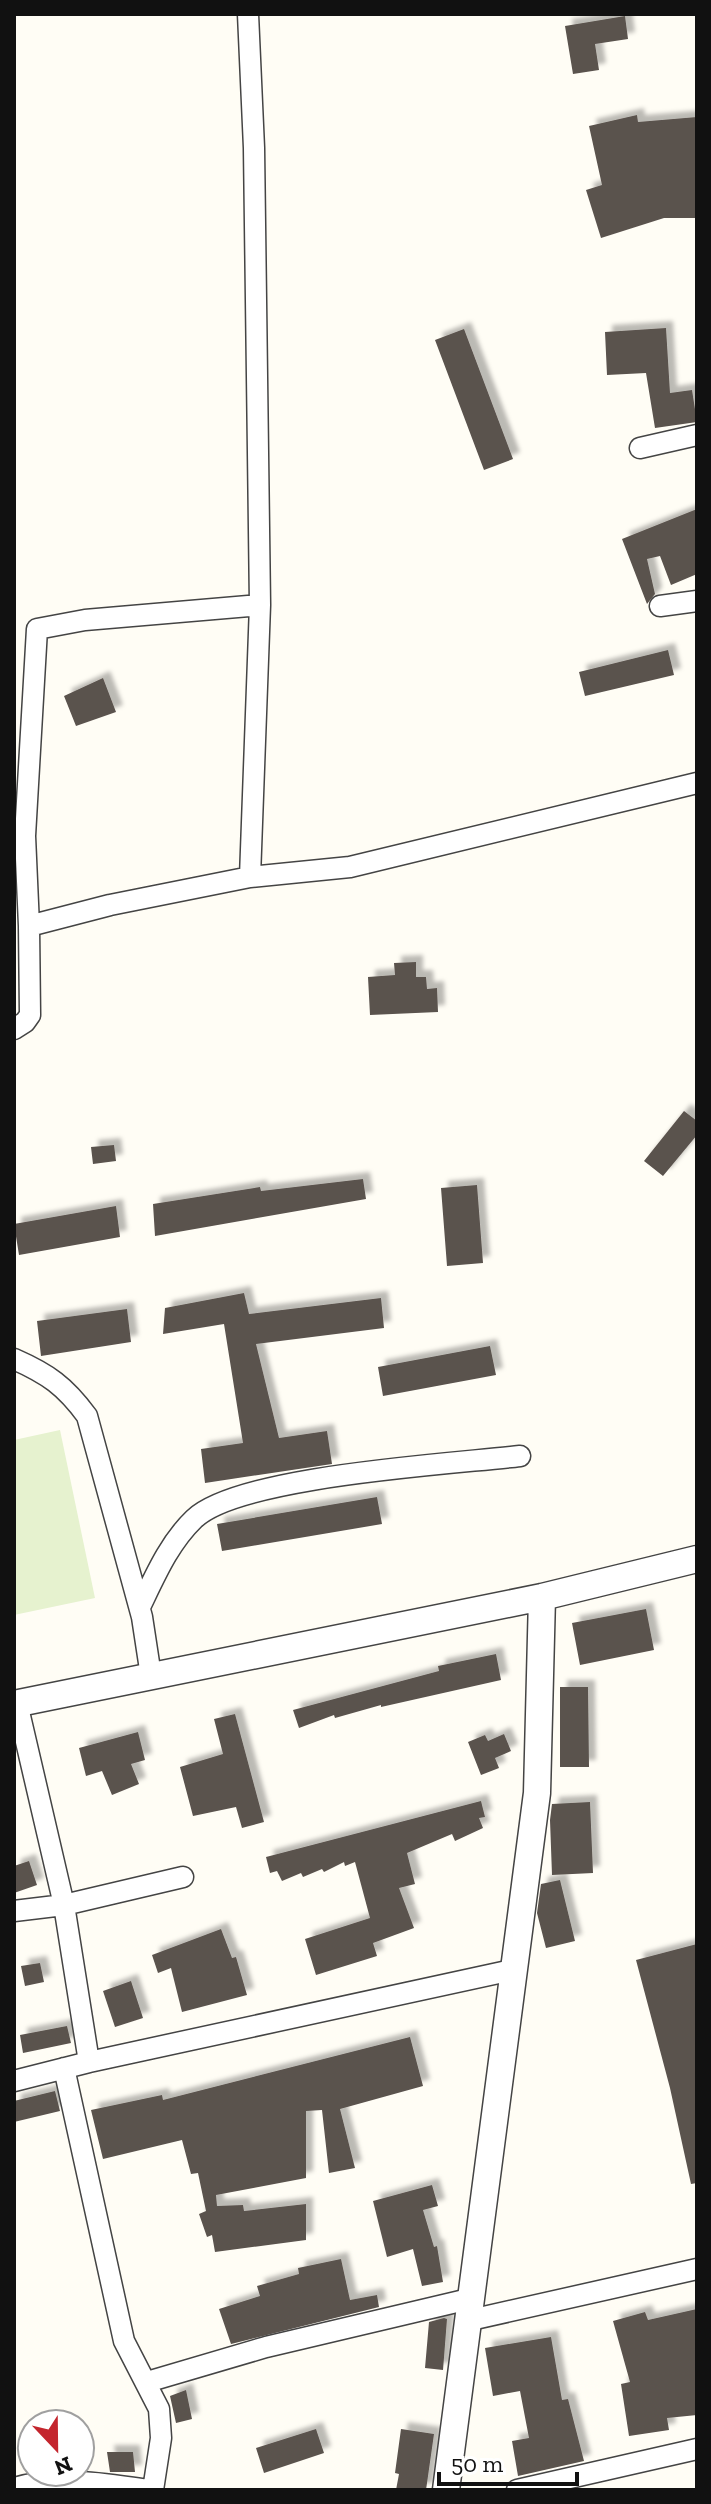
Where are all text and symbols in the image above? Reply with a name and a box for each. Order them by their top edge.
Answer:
north arrow [16,2408,96,2488]
scale bar [439,2436,577,2486]
text: 50 m [451,2449,504,2478]
text: N [50,2450,76,2482]

